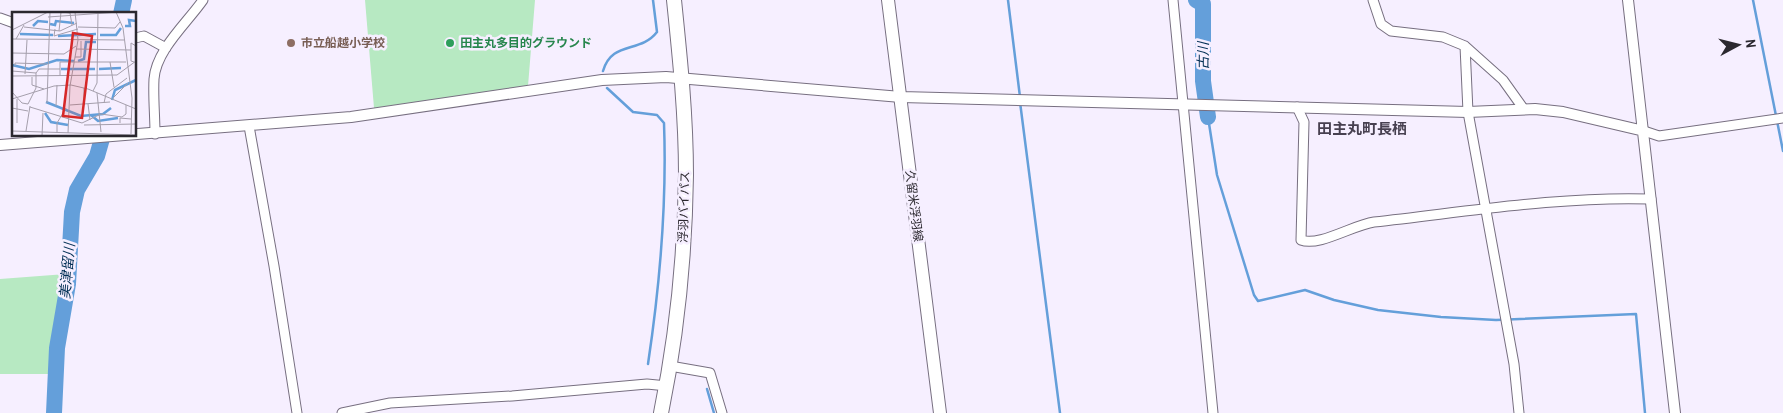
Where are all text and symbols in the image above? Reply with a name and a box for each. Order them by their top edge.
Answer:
inset map [12,12,136,136]
north arrow [1713,20,1763,70]
place label: 市立船越小学校 [301,35,385,51]
place label: 田主丸多目的グラウンド [460,35,592,51]
marker: 市立船越小学校 [285,37,297,49]
marker: 田主丸多目的グラウンド [444,37,456,49]
text: N [1741,38,1760,49]
water label: 古川 [1194,40,1212,70]
district label: 田主丸町長栖 [1317,118,1407,139]
street label: 久留米浮羽線 [902,169,926,243]
street label: 浮羽バイパス [675,171,693,243]
water label: 美津留川 [56,240,79,300]

